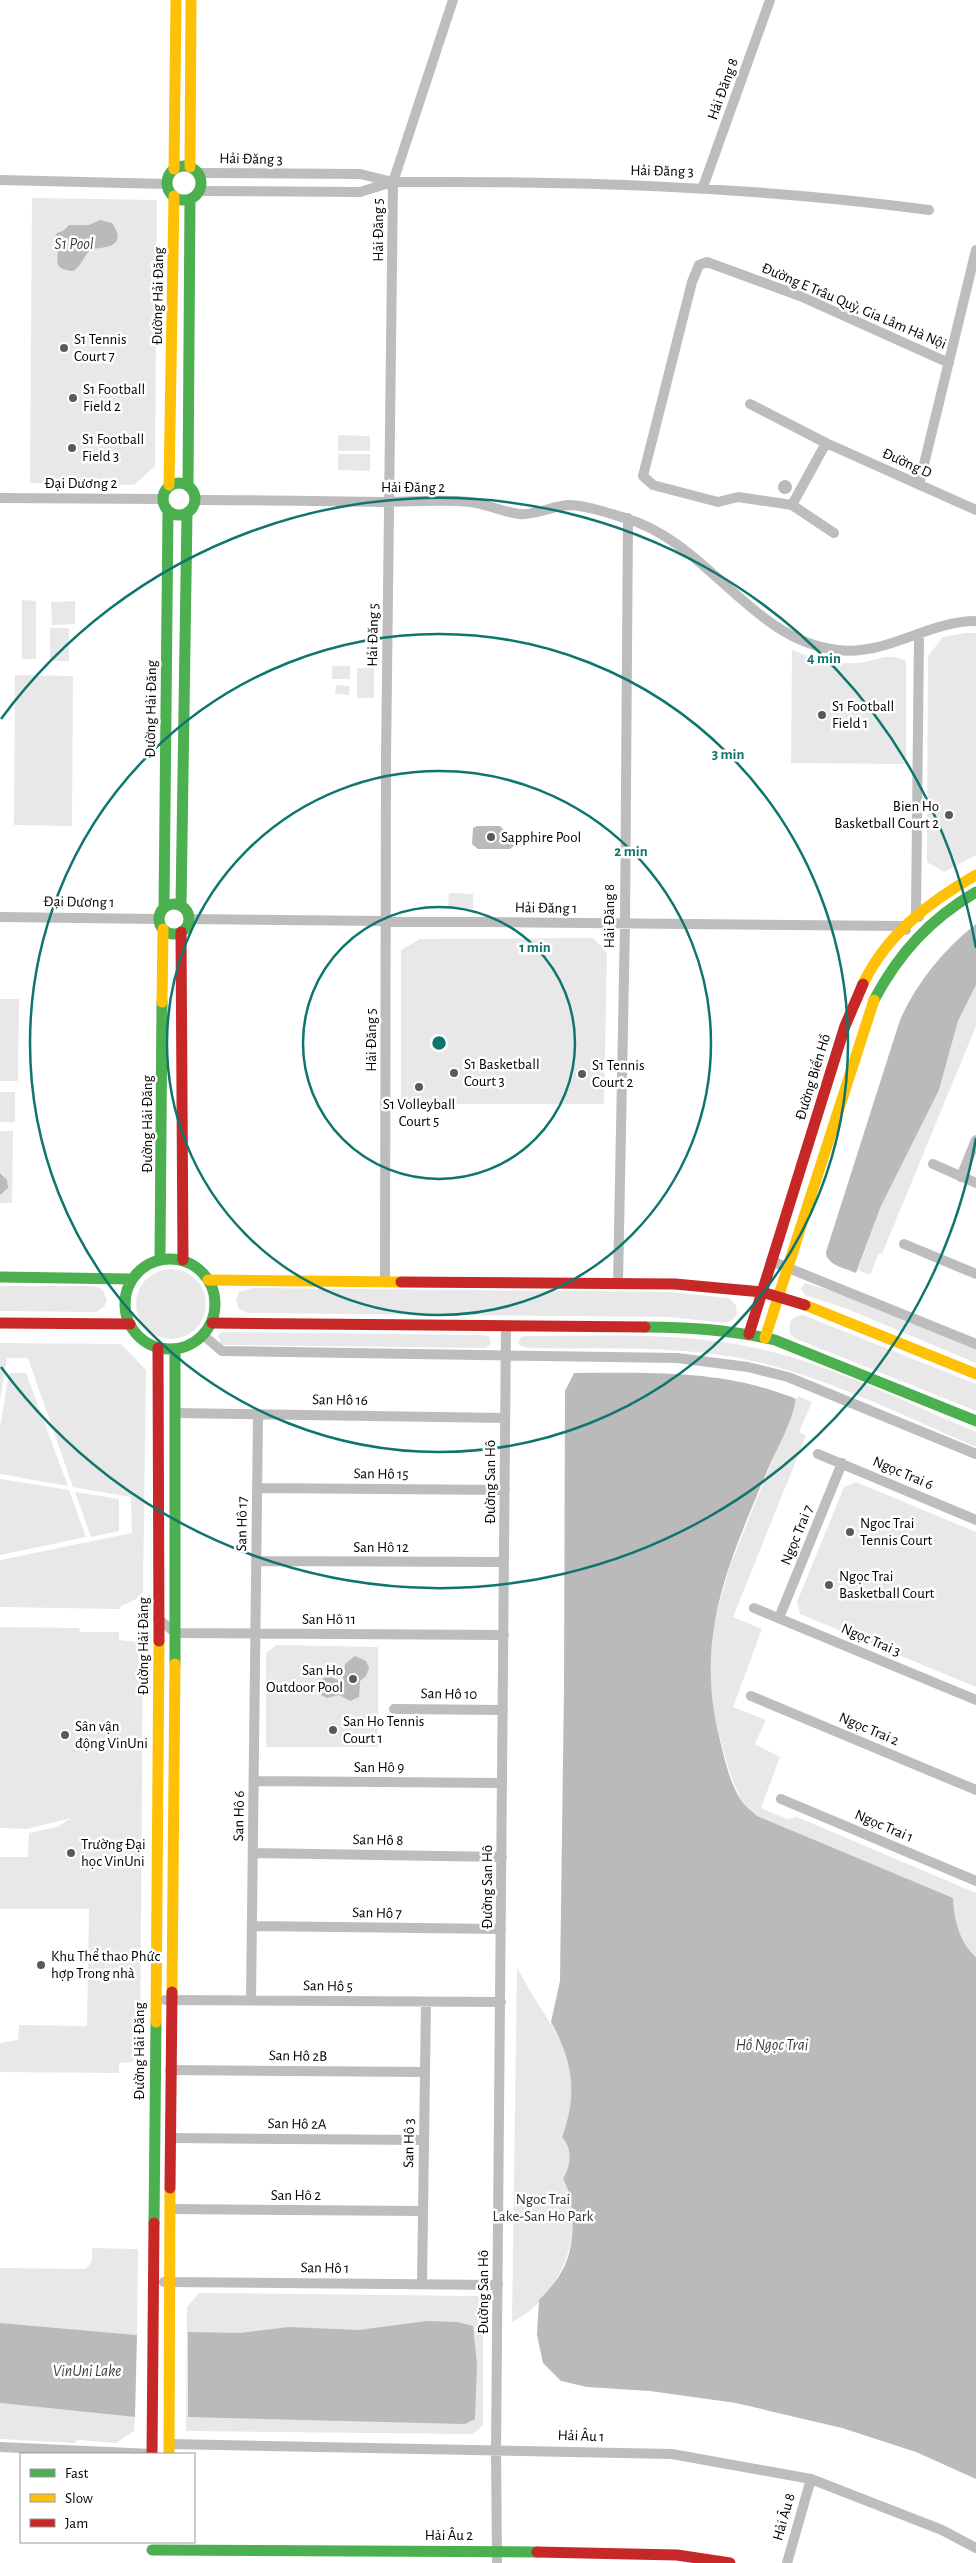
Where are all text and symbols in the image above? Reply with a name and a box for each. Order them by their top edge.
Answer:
street label: Hải Đăng 8 [705,56,741,122]
street label: Hải Đăng 3 [219,151,283,167]
street label: Hải Đăng 3 [630,163,694,179]
street label: Hải Đăng 5 [371,198,386,262]
water label: S1 Pool [54,236,94,252]
street label: Đường Hải Đăng [150,246,166,345]
street label: Đường E Trâu Quỳ, Gia Lâm Hà Nội [759,260,949,352]
place label: S1 Tennis Court 7 [74,332,127,364]
marker: S1 Tennis Court 7 [58,342,70,354]
place label: S1 Football Field 2 [83,382,145,414]
marker: S1 Football Field 2 [67,392,79,404]
place label: S1 Football Field 3 [82,432,144,464]
marker: S1 Football Field 3 [66,442,78,454]
street label: Đường D [880,445,934,481]
street label: Đại Dương 2 [45,476,118,491]
street label: Hải Đăng 2 [381,480,445,495]
street label: Hải Đăng 5 [365,603,381,667]
text: 4 min [807,651,841,666]
street label: Đường Hải Đăng [143,659,159,758]
place label: S1 Football Field 1 [832,699,894,731]
marker: S1 Football Field 1 [816,709,828,721]
text: 3 min [712,747,744,762]
place label: Bien Ho Basketball Court 2 [834,799,939,831]
marker: Bien Ho Basketball Court 2 [943,809,955,821]
place label: Sapphire Pool [501,830,581,845]
marker: Sapphire Pool [485,831,497,843]
text: 2 min [614,844,648,859]
street label: Hải Đăng 8 [602,884,617,948]
street label: Đại Dương 1 [43,894,115,910]
street label: Hải Đăng 1 [515,900,577,916]
text: 1 min [519,940,551,955]
street label: Hải Đăng 5 [364,1008,379,1072]
street label: Đường Biển Hồ [792,1032,833,1122]
centre of rings [430,1034,448,1052]
place label: S1 Basketball Court 3 [464,1057,540,1089]
place label: S1 Tennis Court 2 [592,1058,645,1090]
marker: S1 Basketball Court 3 [448,1067,460,1079]
marker: S1 Tennis Court 2 [576,1068,588,1080]
street label: Đường Hải Đăng [140,1074,155,1173]
marker: S1 Volleyball Court 5 [413,1081,425,1093]
place label: S1 Volleyball Court 5 [383,1097,455,1129]
street label: San Hô 16 [312,1392,368,1408]
street label: Đường San Hô [483,1440,498,1524]
street label: Ngọc Trai 6 [871,1454,935,1492]
street label: San Hô 15 [353,1466,409,1482]
street label: San Hô 17 [234,1496,250,1552]
street label: Ngọc Trai 7 [778,1503,816,1567]
place label: Ngoc Trai Tennis Court [860,1516,932,1548]
marker: Ngoc Trai Tennis Court [844,1526,856,1538]
street label: San Hô 12 [353,1540,409,1555]
place label: Ngọc Trai Basketball Court [839,1569,935,1601]
marker: Ngọc Trai Basketball Court [823,1579,835,1591]
street label: Đường Hải Đăng [136,1596,151,1695]
street label: San Hô 11 [302,1612,356,1627]
street label: Ngọc Trai 3 [839,1621,903,1659]
place label: San Ho Outdoor Pool [266,1663,343,1695]
marker: San Ho Outdoor Pool [347,1673,359,1685]
street label: San Hô 10 [421,1686,478,1702]
street label: Ngọc Trai 2 [837,1710,901,1748]
place label: San Ho Tennis Court 1 [343,1714,424,1746]
place label: Sân vận động VinUni [75,1719,148,1751]
marker: San Ho Tennis Court 1 [327,1724,339,1736]
marker: Sân vận động VinUni [59,1729,71,1741]
street label: San Hô 9 [354,1760,404,1775]
street label: San Hô 6 [231,1791,247,1841]
street label: Ngọc Trai 1 [852,1807,916,1845]
street label: San Hô 8 [353,1832,403,1848]
place label: Trường Đại học VinUni [81,1837,146,1869]
street label: Đường San Hô [480,1845,495,1929]
marker: Trường Đại học VinUni [65,1847,77,1859]
street label: San Hô 7 [352,1905,402,1921]
place label: Khu Thể thao Phức hợp Trong nhà [51,1948,160,1981]
marker: Khu Thể thao Phức hợp Trong nhà [35,1959,47,1971]
street label: San Hô 5 [303,1978,353,1994]
street label: Đường Hải Đăng [132,2001,147,2100]
water label: Hồ Ngọc Trai [736,2037,809,2053]
street label: San Hô 2B [269,2048,327,2064]
street label: San Hô 2A [267,2116,327,2132]
street label: San Hô 3 [401,2118,417,2168]
street label: San Hô 2 [271,2188,321,2203]
park label: Ngoc Trai Lake-San Ho Park [493,2192,594,2224]
street label: Đường San Hô [476,2250,491,2334]
street label: San Hô 1 [300,2260,350,2276]
water label: VinUni Lake [53,2363,121,2379]
street label: Hải Âu 1 [557,2427,605,2444]
legend [20,2453,195,2543]
text: Fast [65,2466,89,2481]
text: Slow [65,2491,93,2506]
street label: Hải Âu 8 [769,2491,798,2542]
text: Jam [65,2516,88,2531]
street label: Hải Âu 2 [425,2527,473,2543]

